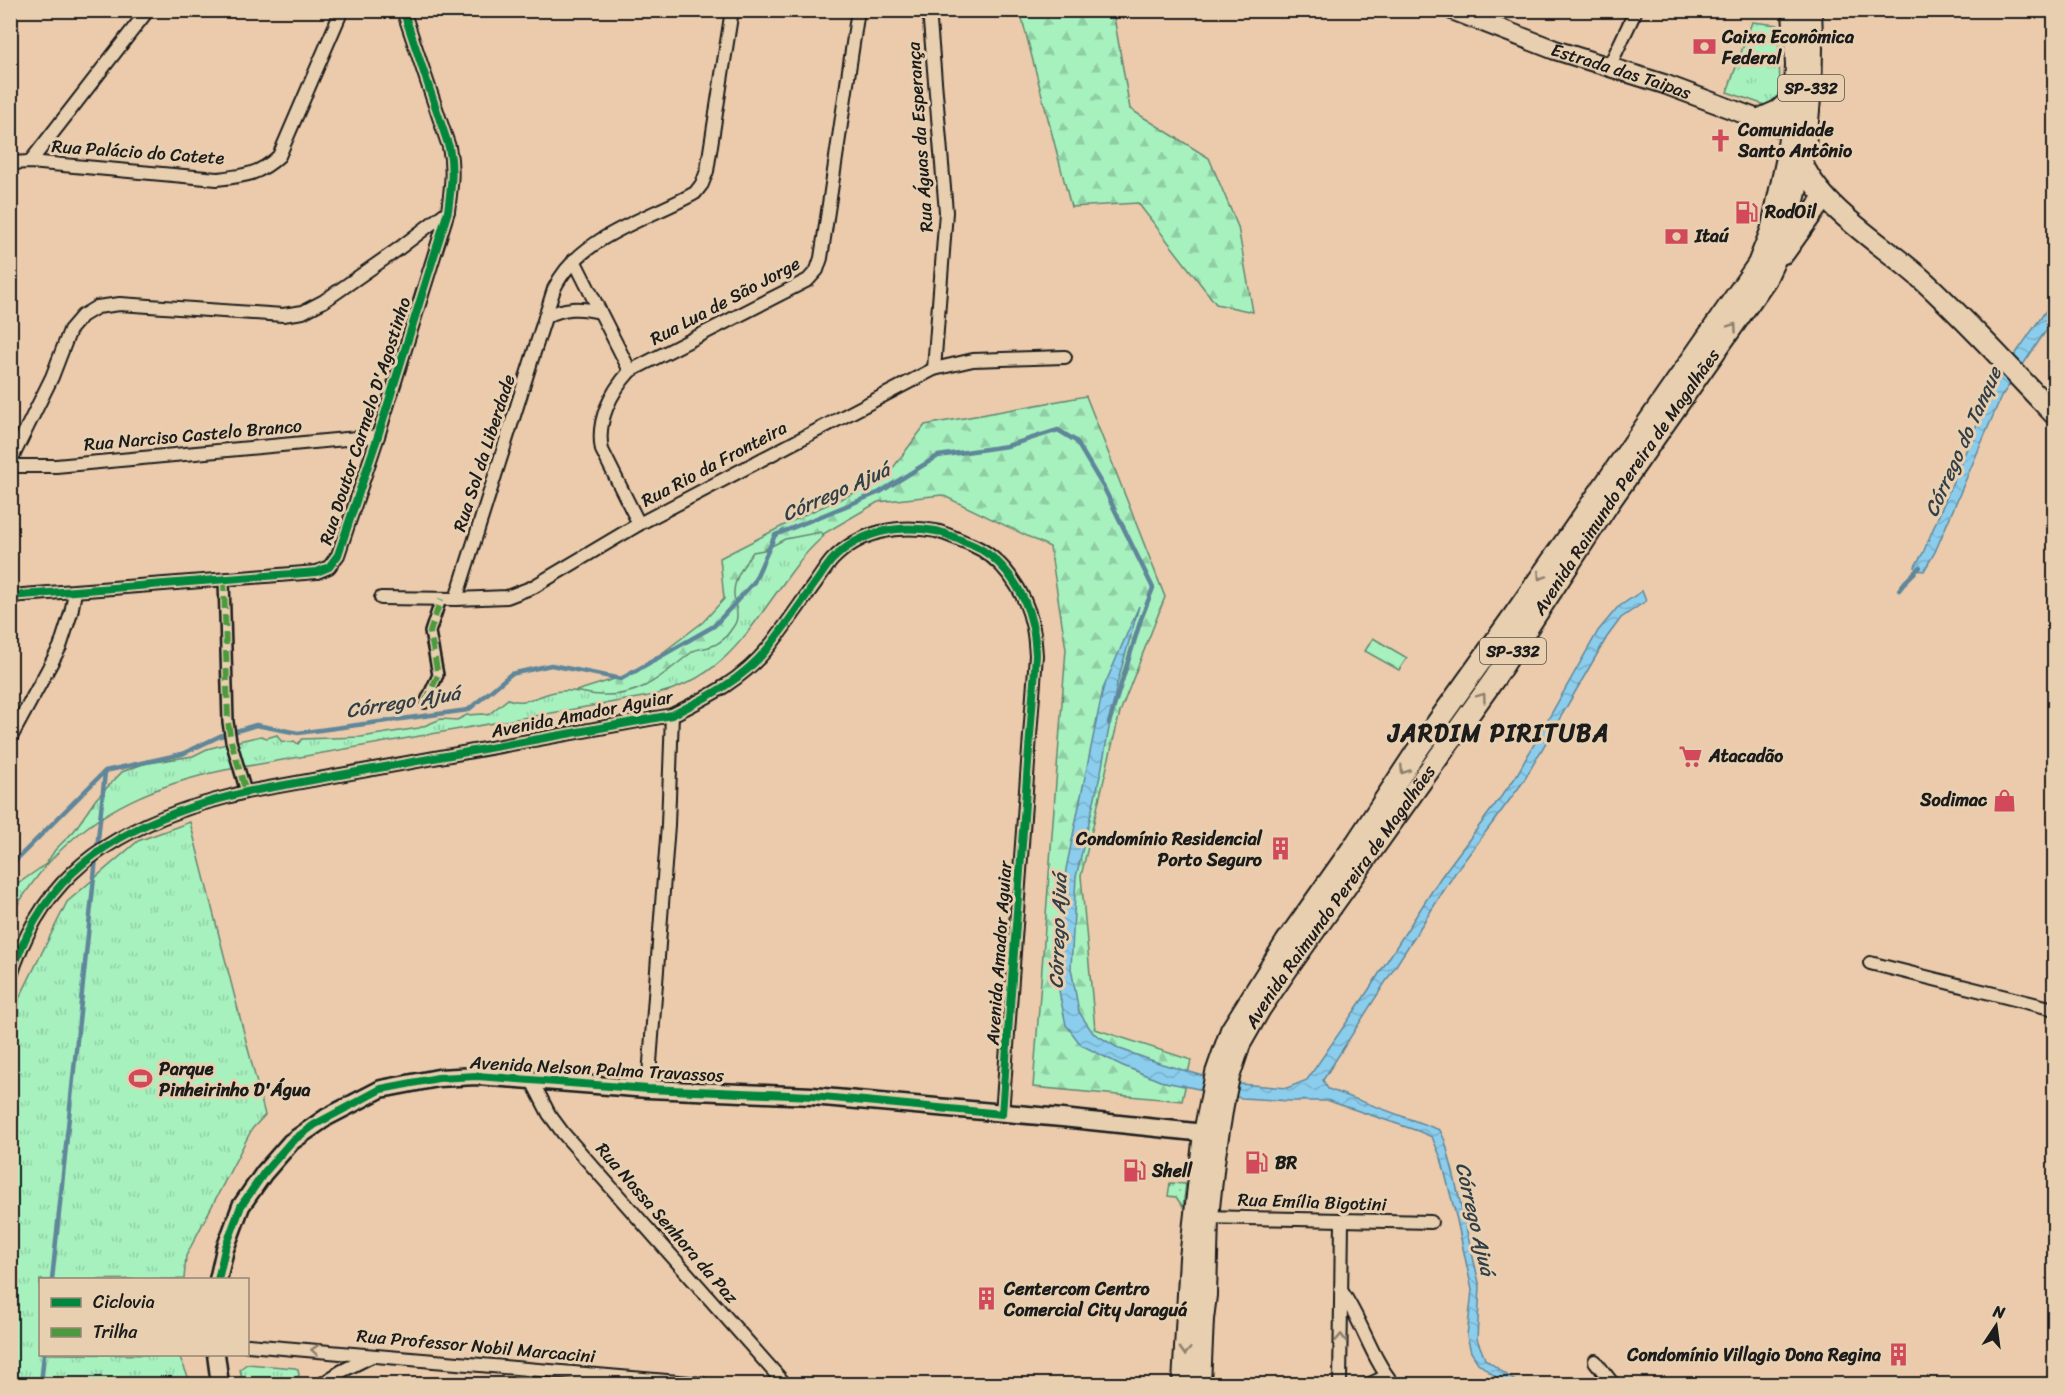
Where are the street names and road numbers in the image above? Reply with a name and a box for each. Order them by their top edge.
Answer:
street label: Estrada das Taipas [1547,34,1697,109]
street label: Rua Águas da Esperança [897,40,943,233]
road number: SP-332 [1778,75,1844,101]
street label: Rua Palácio do Catete [51,130,226,174]
street label: Rua Lua de São Jorge [644,248,806,354]
street label: Rua Doutor Carmelo D'Agostinho [310,293,420,549]
street label: Avenida Raimundo Pereira de Magalhães [1523,341,1729,622]
street label: Rua Sol da Liberdade [443,370,525,536]
street label: Rua Narciso Castelo Branco [83,410,303,460]
street label: Rua Rio da Fronteira [635,412,793,516]
road number: SP-332 [1480,638,1546,664]
street label: Avenida Amador Aguiar [487,680,677,748]
street label: Avenida Raimundo Pereira de Magalhães [1236,757,1445,1035]
street label: Avenida Amador Aguiar [977,858,1022,1047]
street label: Avenida Nelson Palma Travassos [468,1046,725,1092]
street label: Rua Nossa Senhora da Paz [587,1135,747,1312]
street label: Rua Emília Bigotini [1237,1183,1388,1221]
street label: Rua Professor Nobil Marcacini [355,1320,598,1372]

